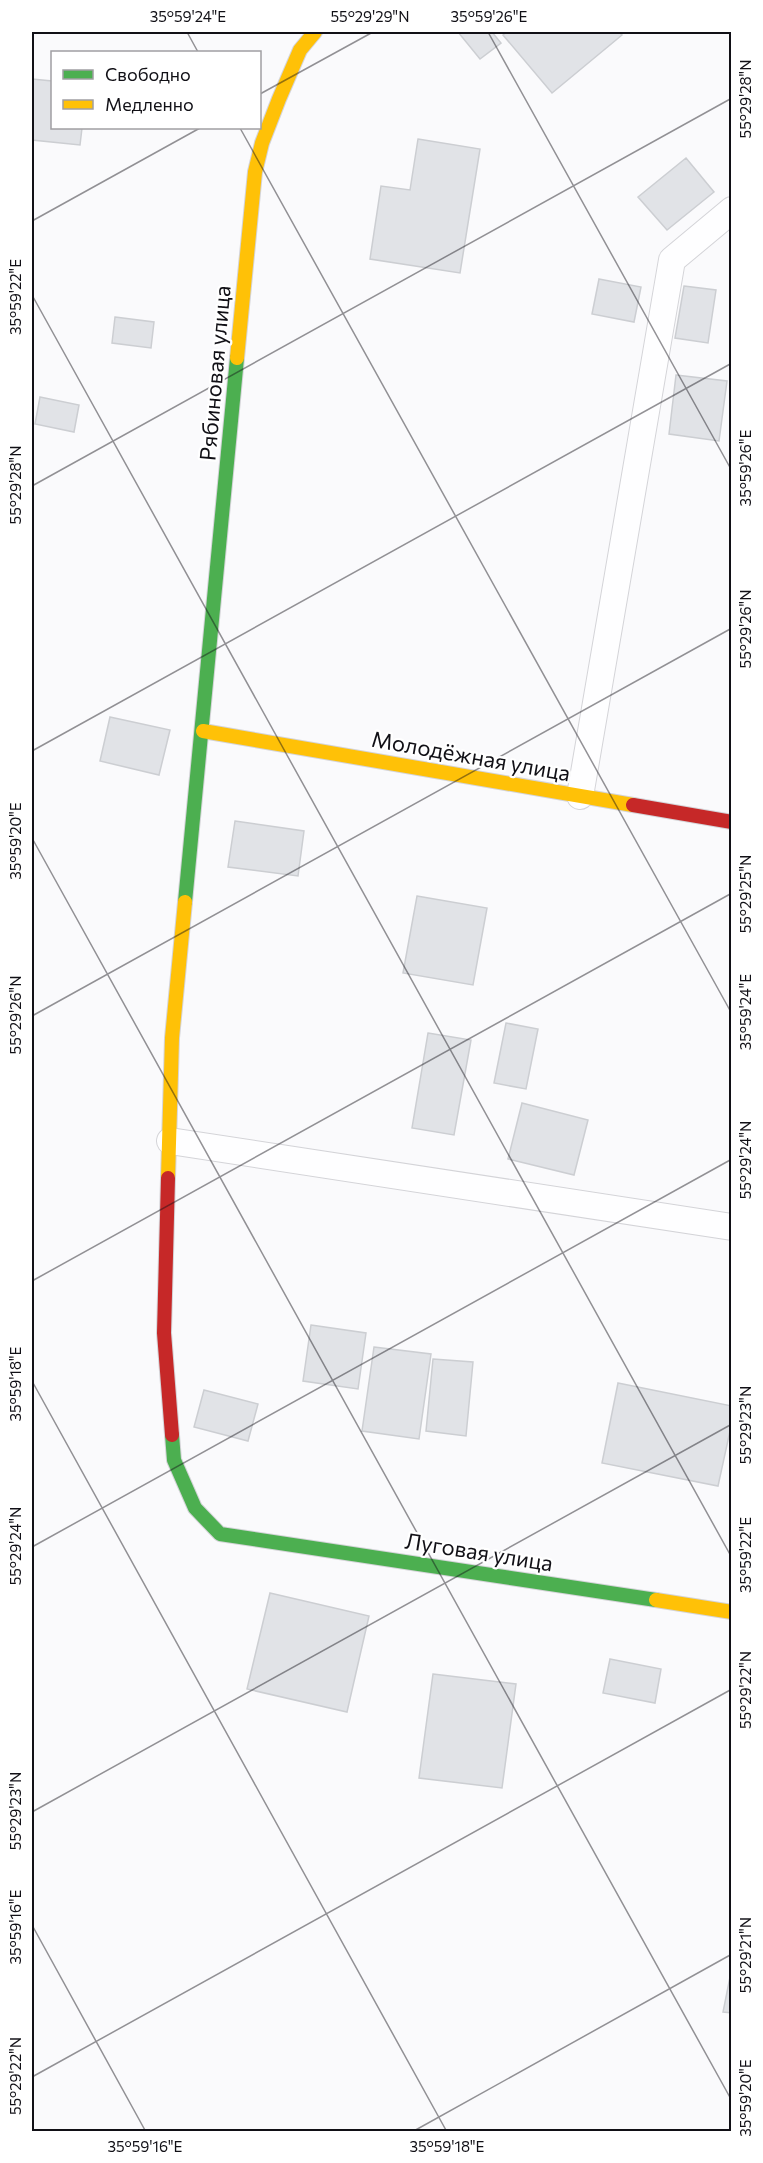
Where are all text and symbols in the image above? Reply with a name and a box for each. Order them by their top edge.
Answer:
text: 35°59'24"E [150,7,226,25]
text: 55°29'29"N [331,7,409,25]
text: 35°59'26"E [451,7,528,25]
legend [51,51,261,129]
text: 55°29'28"N [736,60,754,138]
text: Свободно [105,63,191,85]
text: Медленно [105,93,194,115]
text: 35°59'22"E [6,259,24,335]
street label: Рябиновая улица [193,284,236,462]
text: 35°59'26"E [736,429,754,506]
text: 55°29'28"N [6,446,24,524]
text: 55°29'26"N [736,590,754,668]
street label: Молодёжная улица [370,725,573,786]
text: 35°59'20"E [6,802,24,880]
text: 55°29'25"N [736,855,754,933]
text: 35°59'24"E [736,974,754,1050]
text: 55°29'26"N [6,976,24,1054]
text: 55°29'24"N [736,1121,754,1199]
text: 35°59'18"E [6,1346,24,1422]
text: 55°29'23"N [736,1386,754,1464]
text: 55°29'24"N [6,1507,24,1585]
text: 35°59'22"E [736,1517,754,1593]
street label: Луговая улица [403,1526,555,1577]
text: 55°29'22"N [736,1651,754,1729]
text: 55°29'23"N [6,1772,24,1850]
text: 35°59'16"E [6,1889,24,1965]
text: 55°29'21"N [736,1917,754,1993]
text: 55°29'22"N [6,2037,24,2115]
text: 35°59'20"E [736,2059,754,2137]
text: 35°59'16"E [108,2137,183,2155]
text: 35°59'18"E [410,2137,485,2155]

